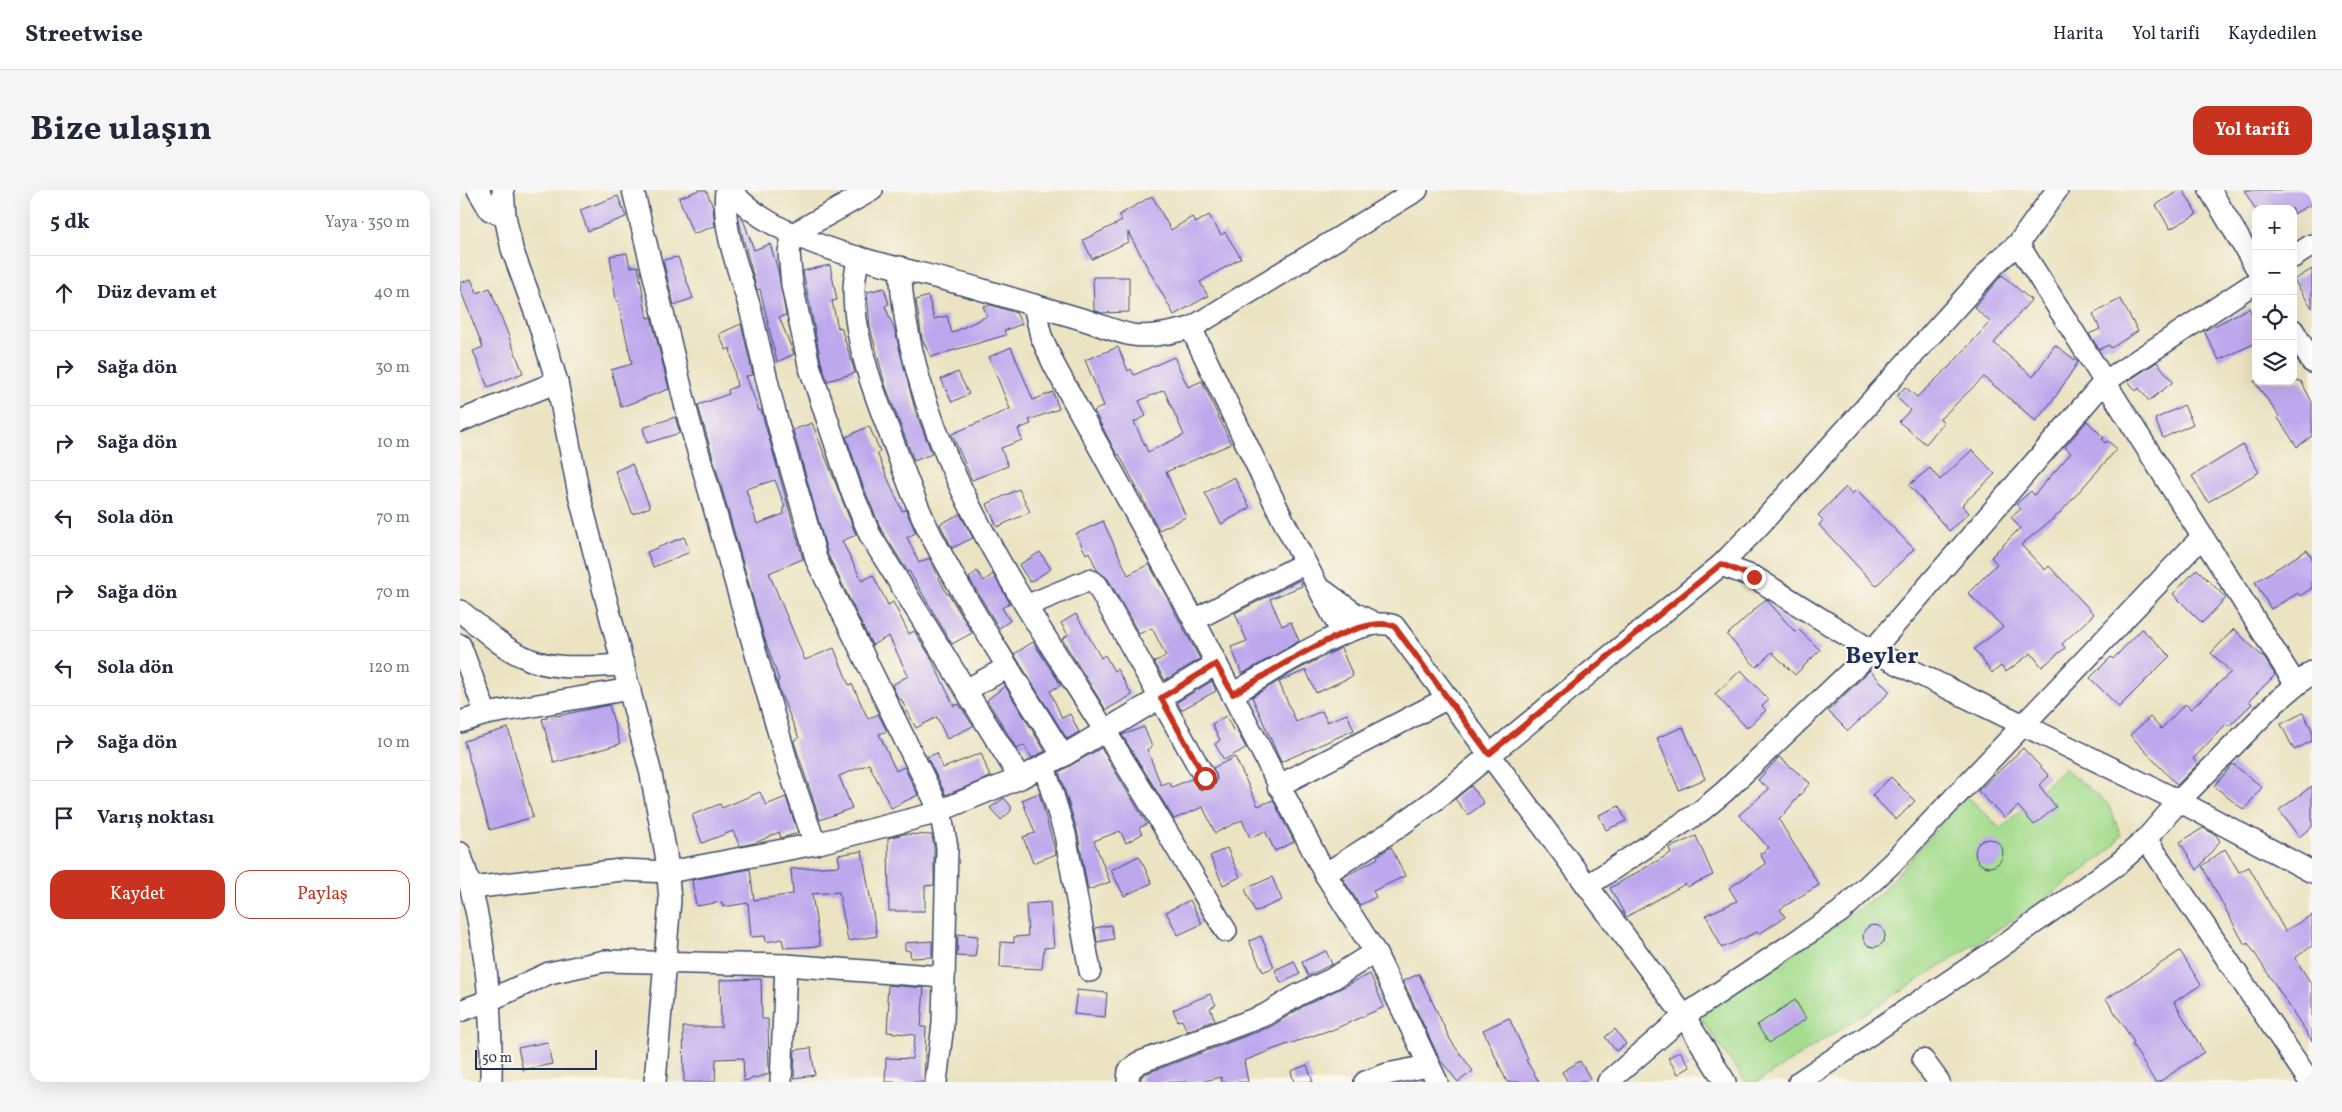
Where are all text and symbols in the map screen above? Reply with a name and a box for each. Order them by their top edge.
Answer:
text: Streetwise [25,18,143,52]
text: Harita [2053,22,2104,47]
text: Yol tarifi [2132,22,2200,47]
text: Kaydedilen [2228,22,2317,47]
text: Bize ulaşın [30,106,212,154]
button: Yol tarifi [2193,106,2312,155]
map controls [2252,205,2297,385]
button: + [2252,205,2297,250]
text: 5 dk [50,208,90,237]
text: Yaya · 350 m [325,212,410,234]
button: − [2252,250,2297,295]
icon: ahead [50,279,78,307]
text: Düz devam et [97,280,217,306]
text: 40 m [374,282,410,304]
button: locate [2252,295,2297,340]
button: layers [2252,340,2297,385]
icon: right [50,354,78,382]
text: Sağa dön [97,355,177,381]
text: 30 m [375,357,410,379]
icon: right [50,429,78,457]
text: Sağa dön [97,430,177,456]
text: 10 m [377,432,410,454]
icon: left [50,504,78,532]
text: Sola dön [97,505,174,531]
text: 70 m [376,507,410,529]
route end [1743,566,1766,589]
icon: right [50,579,78,607]
text: Sağa dön [97,580,177,606]
text: 70 m [376,582,410,604]
district label: Beyler [1845,640,1919,674]
icon: left [50,654,78,682]
text: Sola dön [97,655,174,681]
text: 120 m [368,657,410,679]
icon: right [50,729,78,757]
text: Sağa dön [97,730,177,756]
text: 10 m [377,732,410,754]
route start [1194,767,1217,790]
icon: arrive [50,804,78,832]
text: Varış noktası [97,805,214,831]
button: Kaydet [50,870,225,919]
button: Paylaş [235,870,410,919]
scale bar [475,1047,598,1070]
text: 50 m [482,1049,512,1068]

